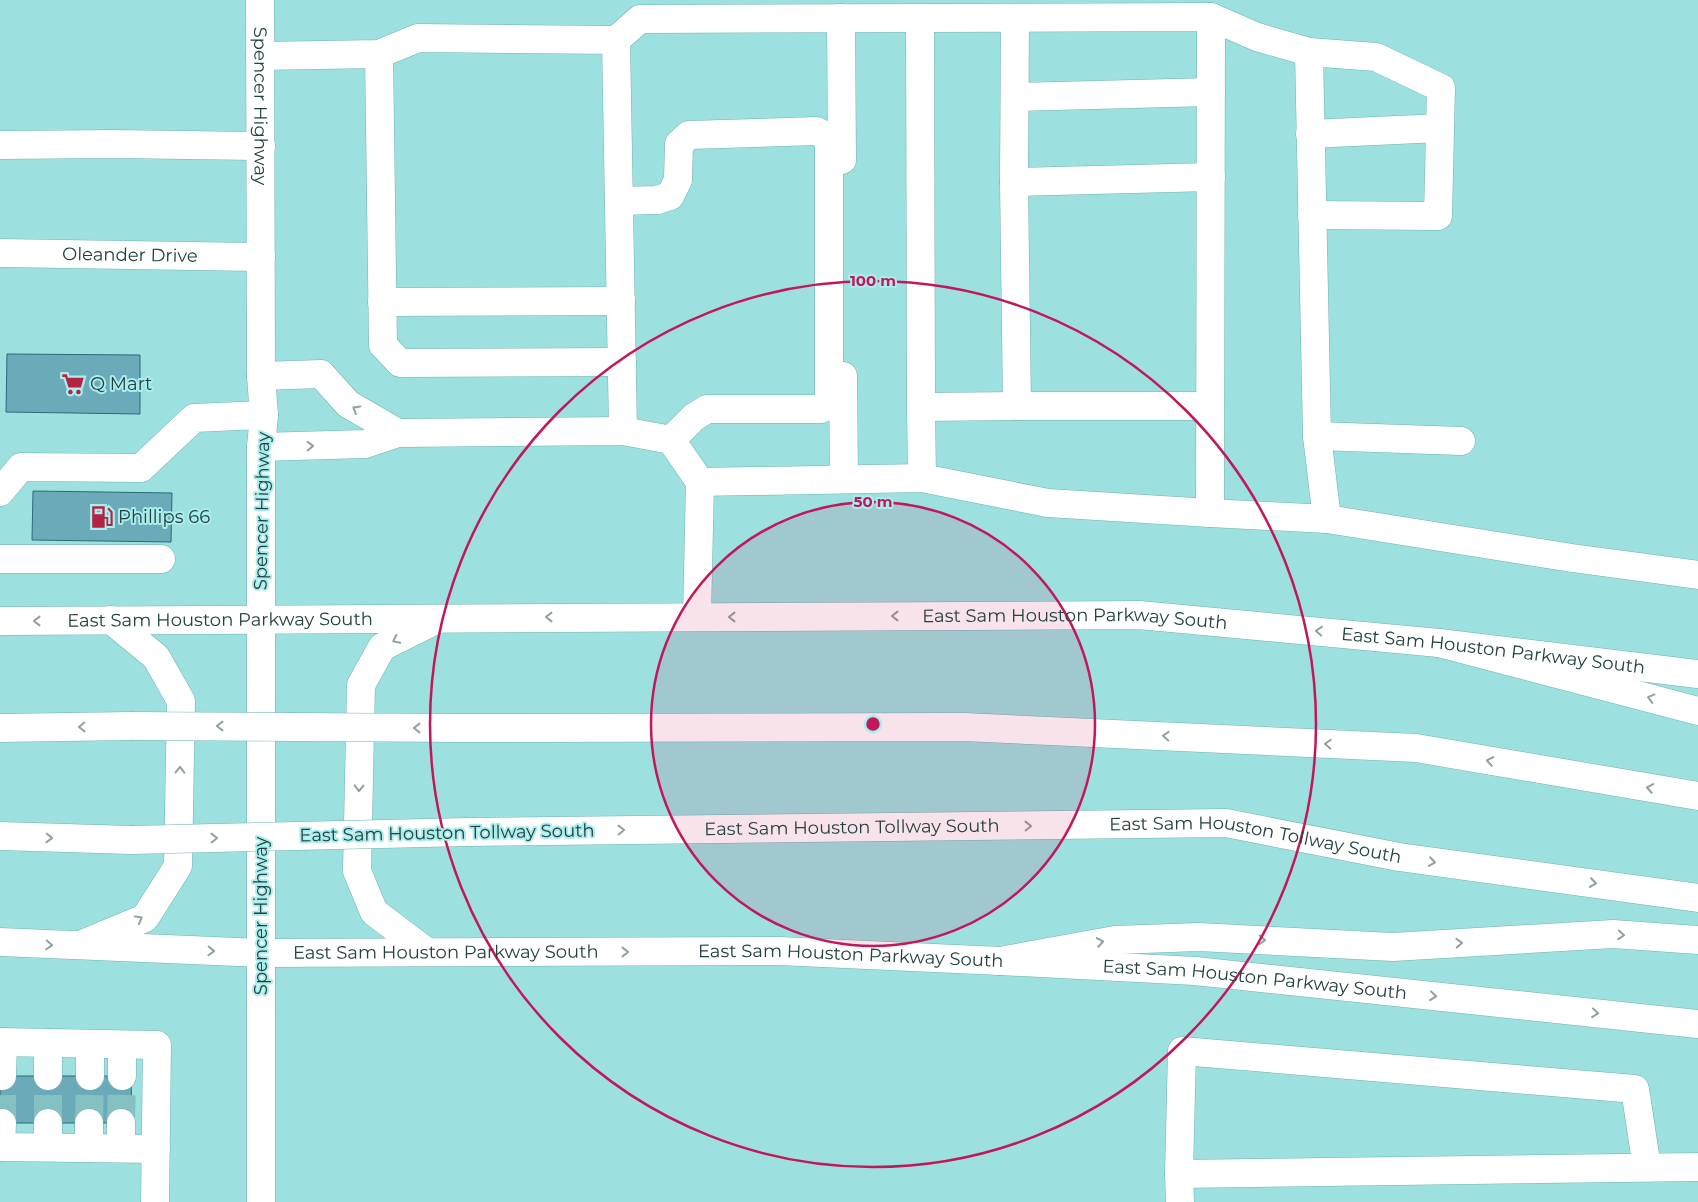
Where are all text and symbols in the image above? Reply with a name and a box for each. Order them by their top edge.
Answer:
street label: Spencer Highway [249,27,271,186]
street label: Oleander Drive [62,243,198,267]
text: 100 m [850,271,896,290]
supermarket icon: Q Mart [60,371,86,397]
place label: Q Mart [90,373,152,395]
one-way arrow [352,405,361,415]
street label: Spencer Highway [250,431,274,590]
one-way arrow [306,441,314,451]
text: 50 m [853,492,893,511]
fuel station icon: Phillips 66 [89,504,115,530]
place label: Phillips 66 [118,506,210,528]
street label: East Sam Houston Parkway South [922,604,1229,634]
street label: East Sam Houston Parkway South [67,608,373,632]
one-way arrow [891,611,898,621]
one-way arrow [545,612,553,623]
one-way arrow [728,612,736,622]
one-way arrow [33,616,40,626]
street label: East Sam Houston Parkway South [1340,623,1646,679]
one-way arrow [1315,626,1323,637]
one-way arrow [392,634,401,644]
one-way arrow [1647,694,1655,704]
centre of rings [864,715,882,733]
one-way arrow [216,721,224,732]
one-way arrow [78,722,86,732]
one-way arrow [413,723,421,733]
one-way arrow [1162,731,1170,742]
one-way arrow [1324,739,1332,749]
one-way arrow [1485,756,1494,766]
one-way arrow [174,766,185,774]
one-way arrow [1646,783,1654,793]
one-way arrow [353,785,364,793]
street label: East Sam Houston Tollway South [1109,812,1403,868]
street label: East Sam Houston Tollway South [704,815,1000,840]
street label: East Sam Houston Tollway South [299,819,595,847]
one-way arrow [1024,821,1032,831]
one-way arrow [617,825,625,835]
one-way arrow [45,832,53,843]
one-way arrow [211,833,219,843]
street label: Spencer Highway [250,837,272,995]
one-way arrow [1428,856,1436,867]
one-way arrow [1589,878,1597,888]
one-way arrow [134,915,143,925]
one-way arrow [1618,929,1626,940]
one-way arrow [1258,935,1266,946]
one-way arrow [1095,938,1104,948]
one-way arrow [1455,938,1463,949]
one-way arrow [45,939,53,950]
street label: East Sam Houston Parkway South [698,940,1004,972]
street label: East Sam Houston Parkway South [293,941,599,964]
one-way arrow [207,946,215,957]
one-way arrow [622,947,629,957]
street label: East Sam Houston Parkway South [1102,955,1408,1004]
one-way arrow [1430,990,1438,1001]
one-way arrow [1591,1007,1599,1018]

